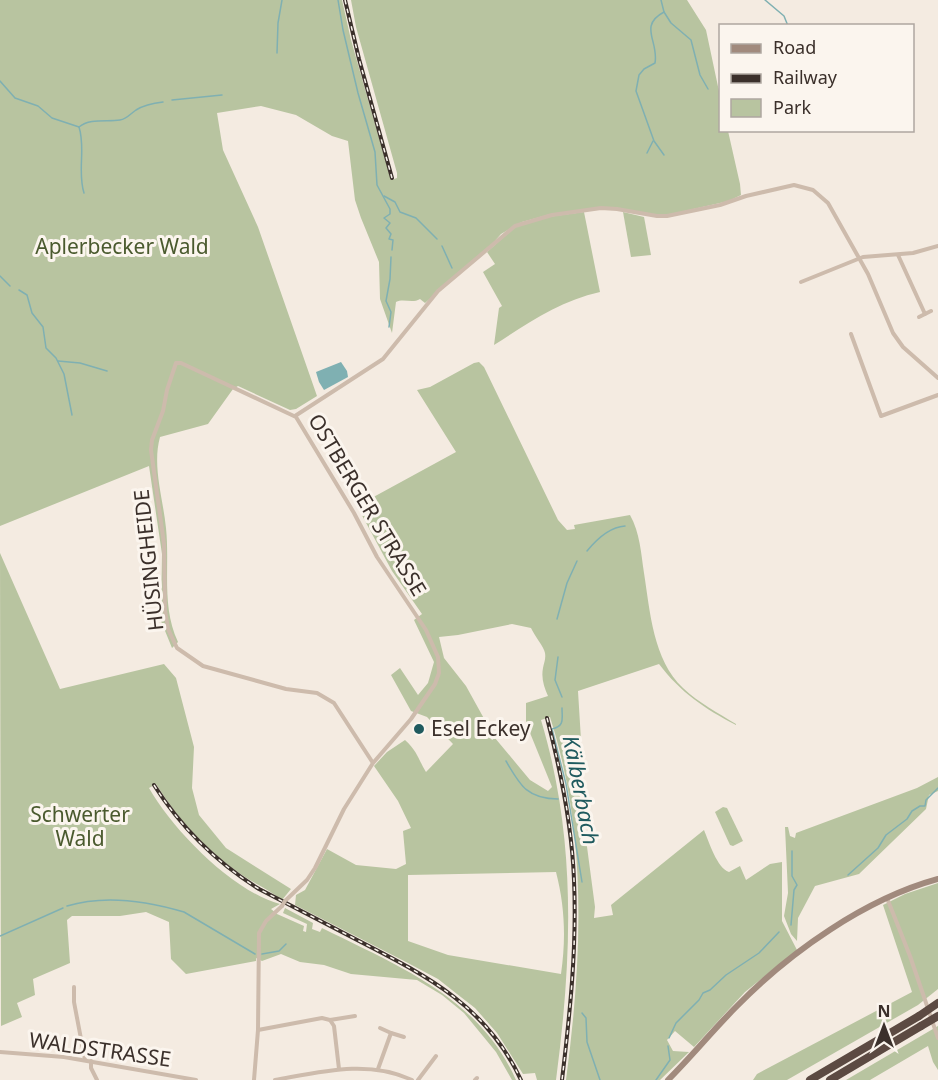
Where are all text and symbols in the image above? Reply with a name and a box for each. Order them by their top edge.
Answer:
legend [719,24,914,132]
text: Road [773,35,816,59]
text: Railway [773,65,838,89]
text: Park [773,95,811,119]
park label: Aplerbecker Wald [35,232,209,260]
street label: OSTBERGER STRASSE [302,408,433,601]
street label: HÜSINGHEIDE [127,488,169,632]
place label: Esel Eckey [431,714,531,742]
marker: Esel Eckey [412,722,426,736]
water label: Kälberbach [557,732,607,847]
park label: Schwerter Wald [30,800,130,852]
north arrow [854,996,914,1056]
text: N [877,1000,891,1022]
street label: WALDSTRASSE [27,1025,173,1073]

